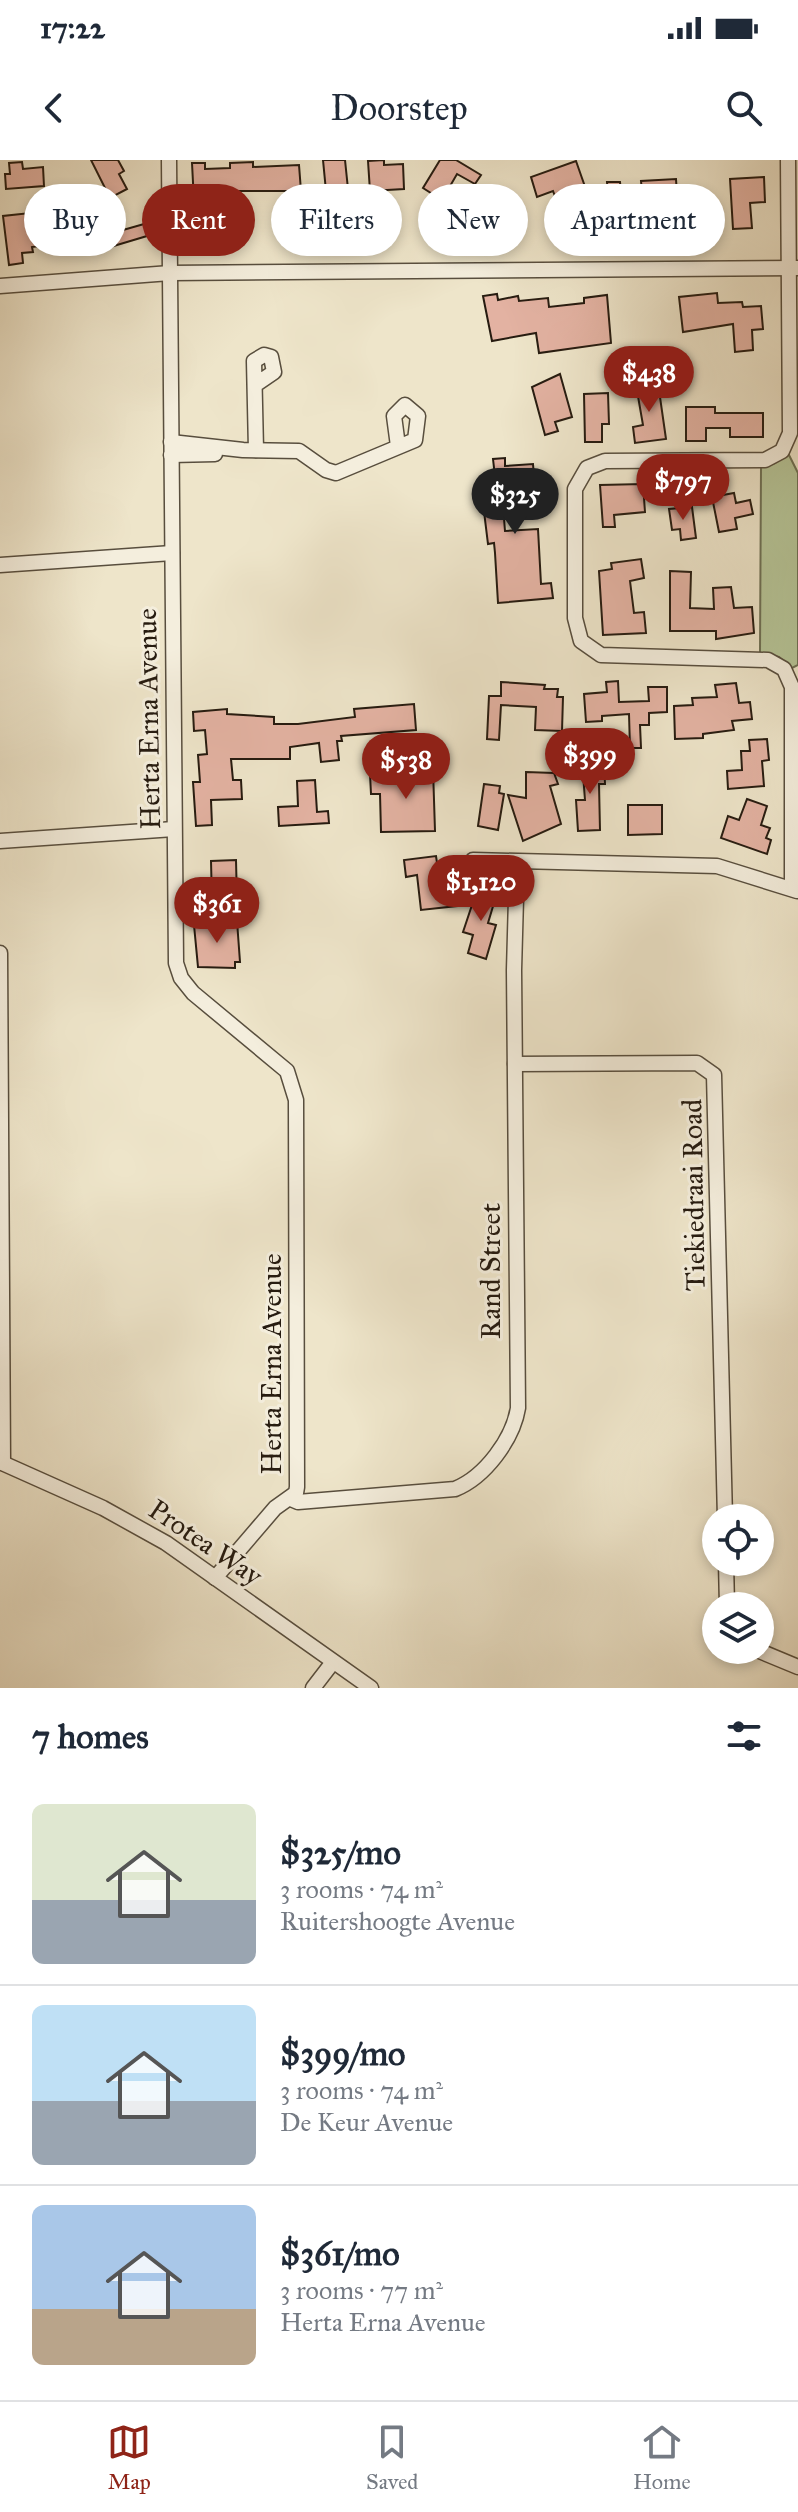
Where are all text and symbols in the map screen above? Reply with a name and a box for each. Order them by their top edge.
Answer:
text: 17:22 [40,10,105,46]
icon: back [32,86,76,130]
text: Doorstep [330,86,468,130]
icon: search [722,86,766,130]
chip: Buy [24,184,126,256]
chip: Rent [142,184,255,256]
chip: Filters [271,184,402,256]
chip: New [418,184,528,256]
chip: Apartment [544,184,725,256]
pin: $438 [602,346,696,414]
text: $438 [622,356,676,388]
pin: $797 [636,454,730,522]
text: $797 [654,464,712,496]
pin: $325 [468,468,562,536]
text: $325 [490,478,540,510]
street label: Herta Erna Avenue [129,608,168,830]
pin: $399 [543,728,637,796]
pin: $538 [359,733,453,801]
text: $399 [563,738,617,770]
text: $538 [380,743,432,775]
pin: $1,120 [416,855,546,923]
text: $1,120 [446,865,516,897]
pin: $361 [170,877,264,945]
text: $361 [192,887,242,919]
street label: Tiekiedraai Road [674,1099,713,1291]
street label: Rand Street [473,1203,508,1339]
street label: Herta Erna Avenue [254,1253,289,1475]
street label: Protea Way [142,1492,270,1594]
map controls [702,1504,774,1664]
button: locate [702,1504,774,1576]
button: layers [702,1592,774,1664]
icon: filters [722,1714,766,1758]
text: 7 homes [32,1716,149,1757]
text: $325/mo [280,1832,401,1873]
icon: home [96,1836,192,1932]
text: 3 rooms · 74 m² [280,1873,443,1905]
text: Ruitershoogte Avenue [280,1905,515,1937]
text: $399/mo [280,2033,406,2074]
icon: home [96,2037,192,2133]
text: 3 rooms · 74 m² [280,2074,443,2106]
text: De Keur Avenue [280,2106,453,2138]
text: $361/mo [280,2233,400,2274]
icon: home [96,2237,192,2333]
text: 3 rooms · 77 m² [280,2274,443,2306]
text: Herta Erna Avenue [280,2306,486,2338]
tab: Map [107,2420,151,2495]
tab: Saved [366,2420,418,2495]
tab: Home [633,2420,691,2495]

